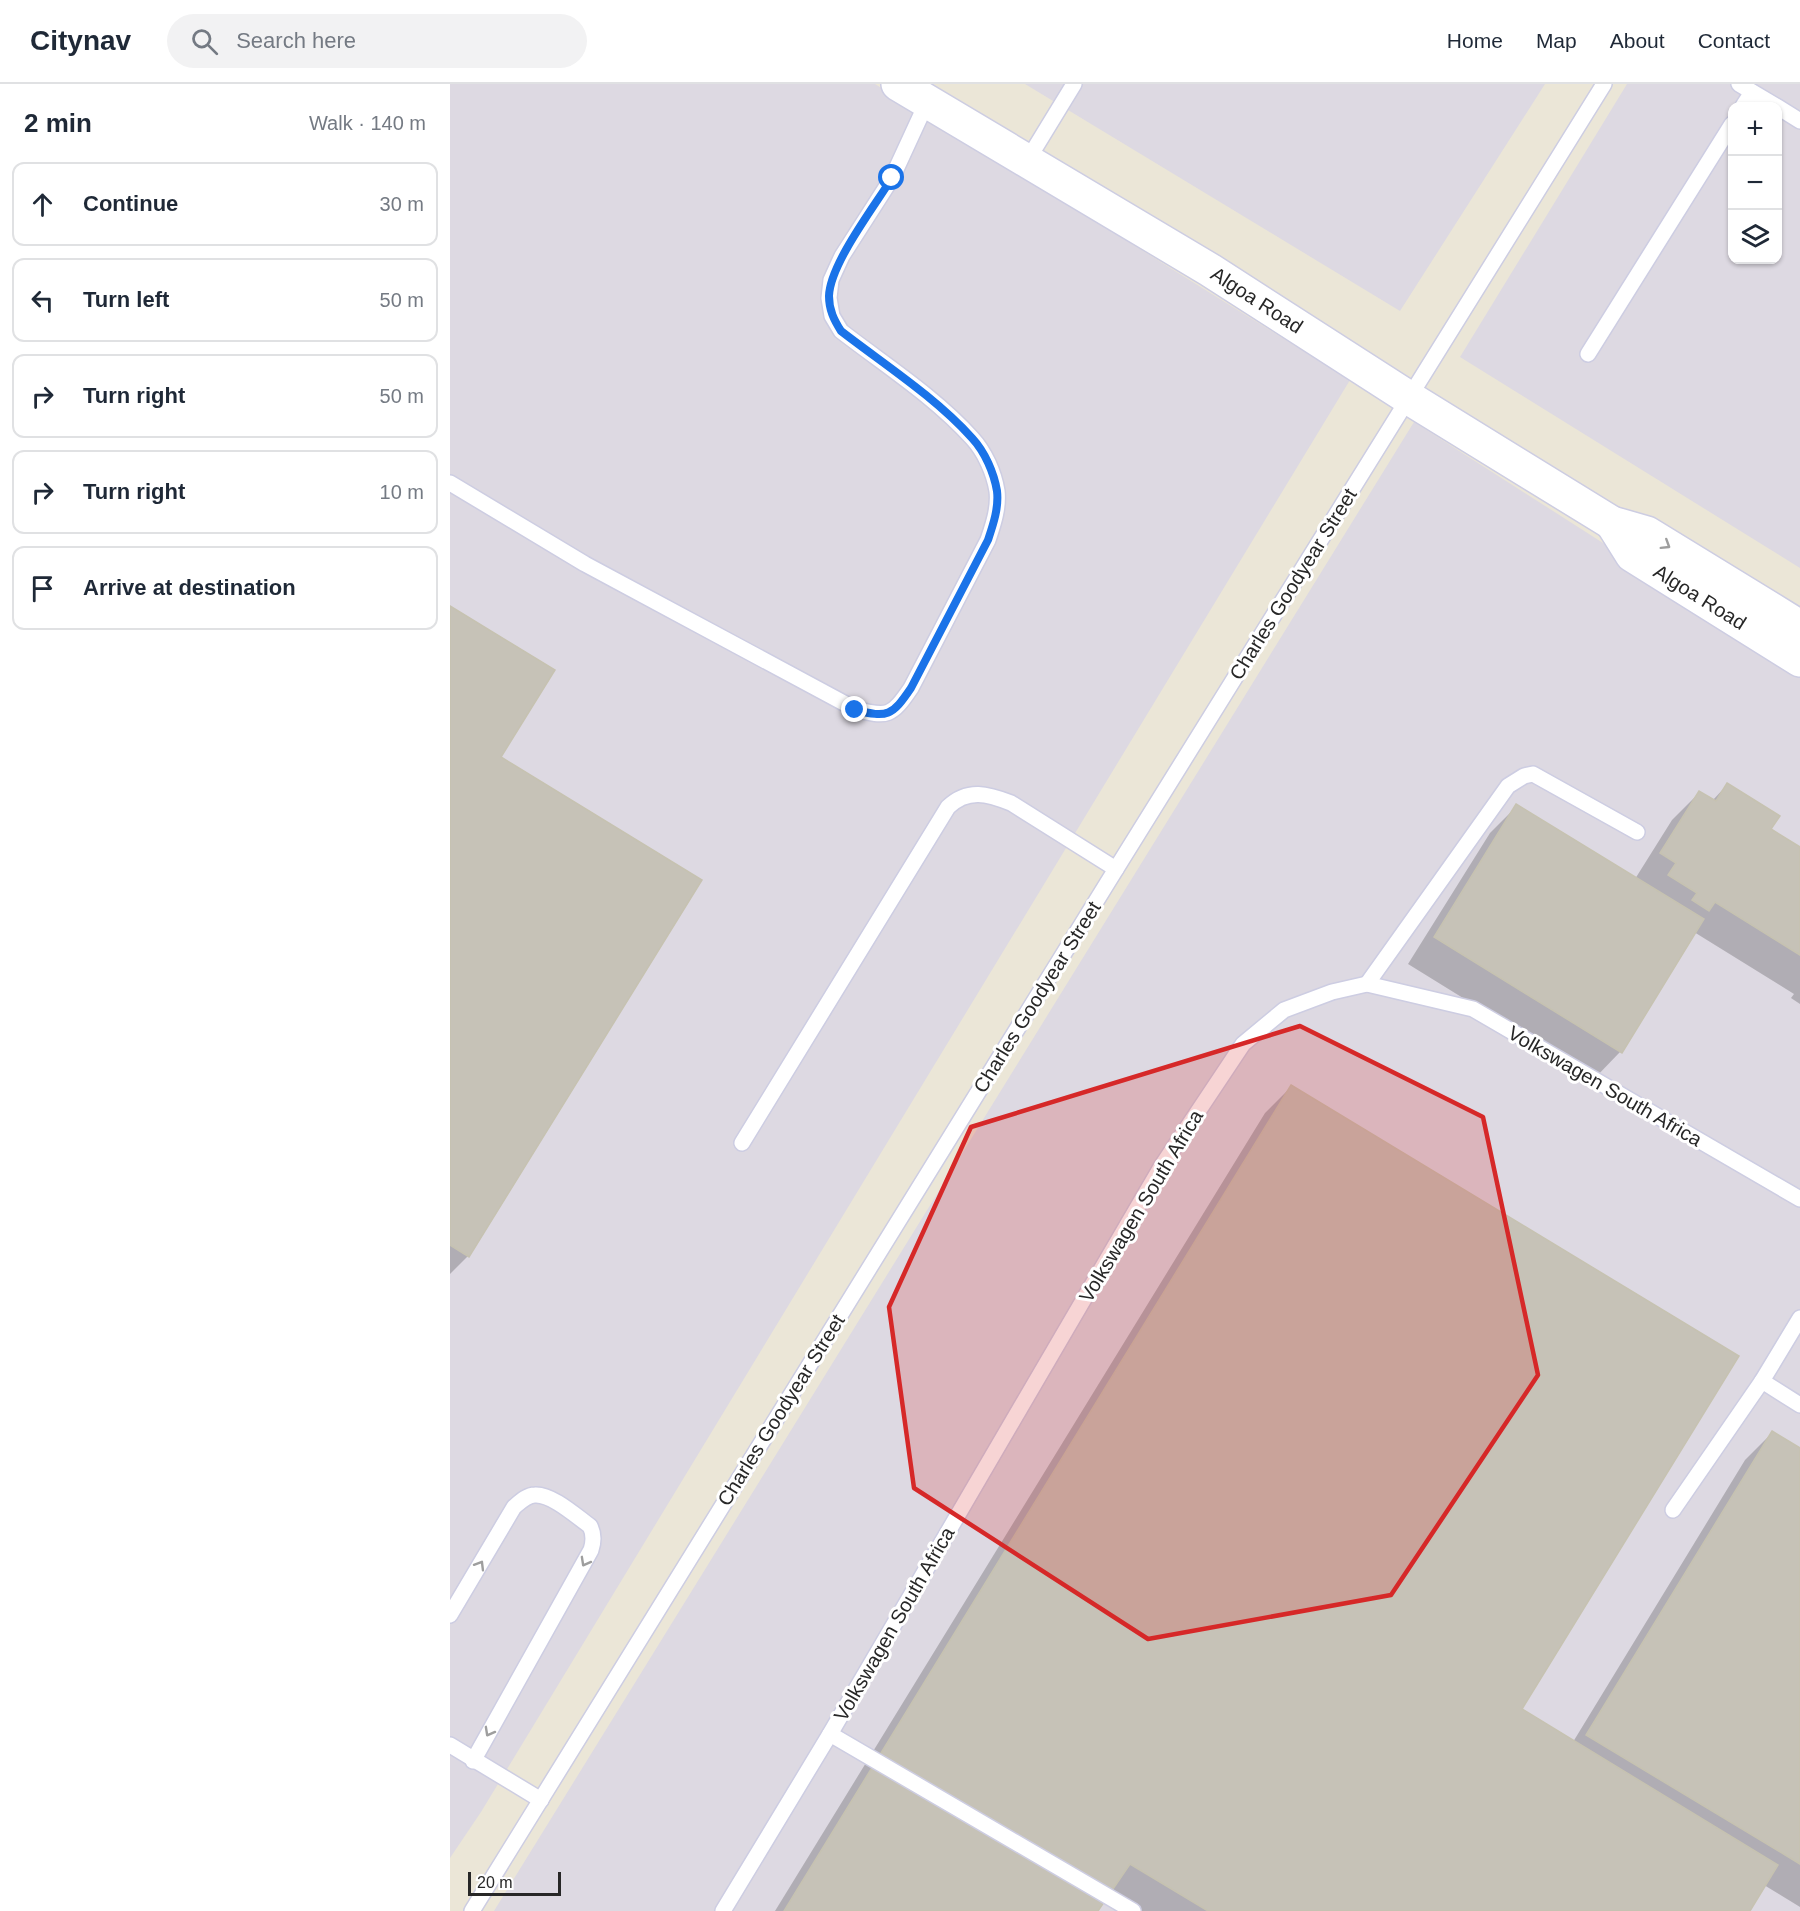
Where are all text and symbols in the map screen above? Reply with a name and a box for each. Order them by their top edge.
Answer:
search box [167,14,587,68]
text: Citynav [30,25,131,56]
icon: search [188,25,221,58]
text: Search here [236,28,356,53]
text: Home [1447,29,1503,52]
text: Map [1536,29,1577,52]
text: About [1610,29,1665,52]
text: Contact [1698,29,1770,52]
map controls [1728,102,1782,264]
button: + [1728,102,1782,156]
text: 2 min [24,108,92,138]
text: Walk · 140 m [309,112,426,134]
button: − [1728,156,1782,210]
route start [878,164,904,190]
icon: ahead [26,188,59,221]
text: Continue [83,191,178,216]
text: 30 m [380,193,424,215]
button: layers [1728,210,1782,264]
street label: Algoa Road [1207,262,1307,338]
icon: left [26,284,59,317]
text: Turn left [83,287,169,312]
text: 50 m [380,289,424,311]
icon: right [26,380,59,413]
text: Turn right [83,383,185,408]
text: 50 m [380,385,424,407]
icon: right [26,476,59,509]
text: Turn right [83,479,185,504]
text: 10 m [380,481,424,503]
street label: Charles Goodyear Street [1225,484,1361,684]
one-way arrow [1660,537,1670,549]
street label: Algoa Road [1650,560,1750,634]
icon: arrive [26,572,59,605]
text: Arrive at destination [83,575,296,600]
route end [841,696,867,722]
street label: Charles Goodyear Street [969,897,1105,1097]
street label: Volkswagen South Africa [1504,1021,1707,1151]
street label: Volkswagen South Africa [1075,1105,1208,1306]
street label: Charles Goodyear Street [713,1310,849,1510]
street label: Volkswagen South Africa [829,1522,959,1725]
one-way arrow [581,1556,592,1566]
one-way arrow [472,1561,484,1571]
one-way arrow [485,1726,496,1736]
scale bar [468,1869,561,1896]
text: 20 m [477,1874,513,1891]

